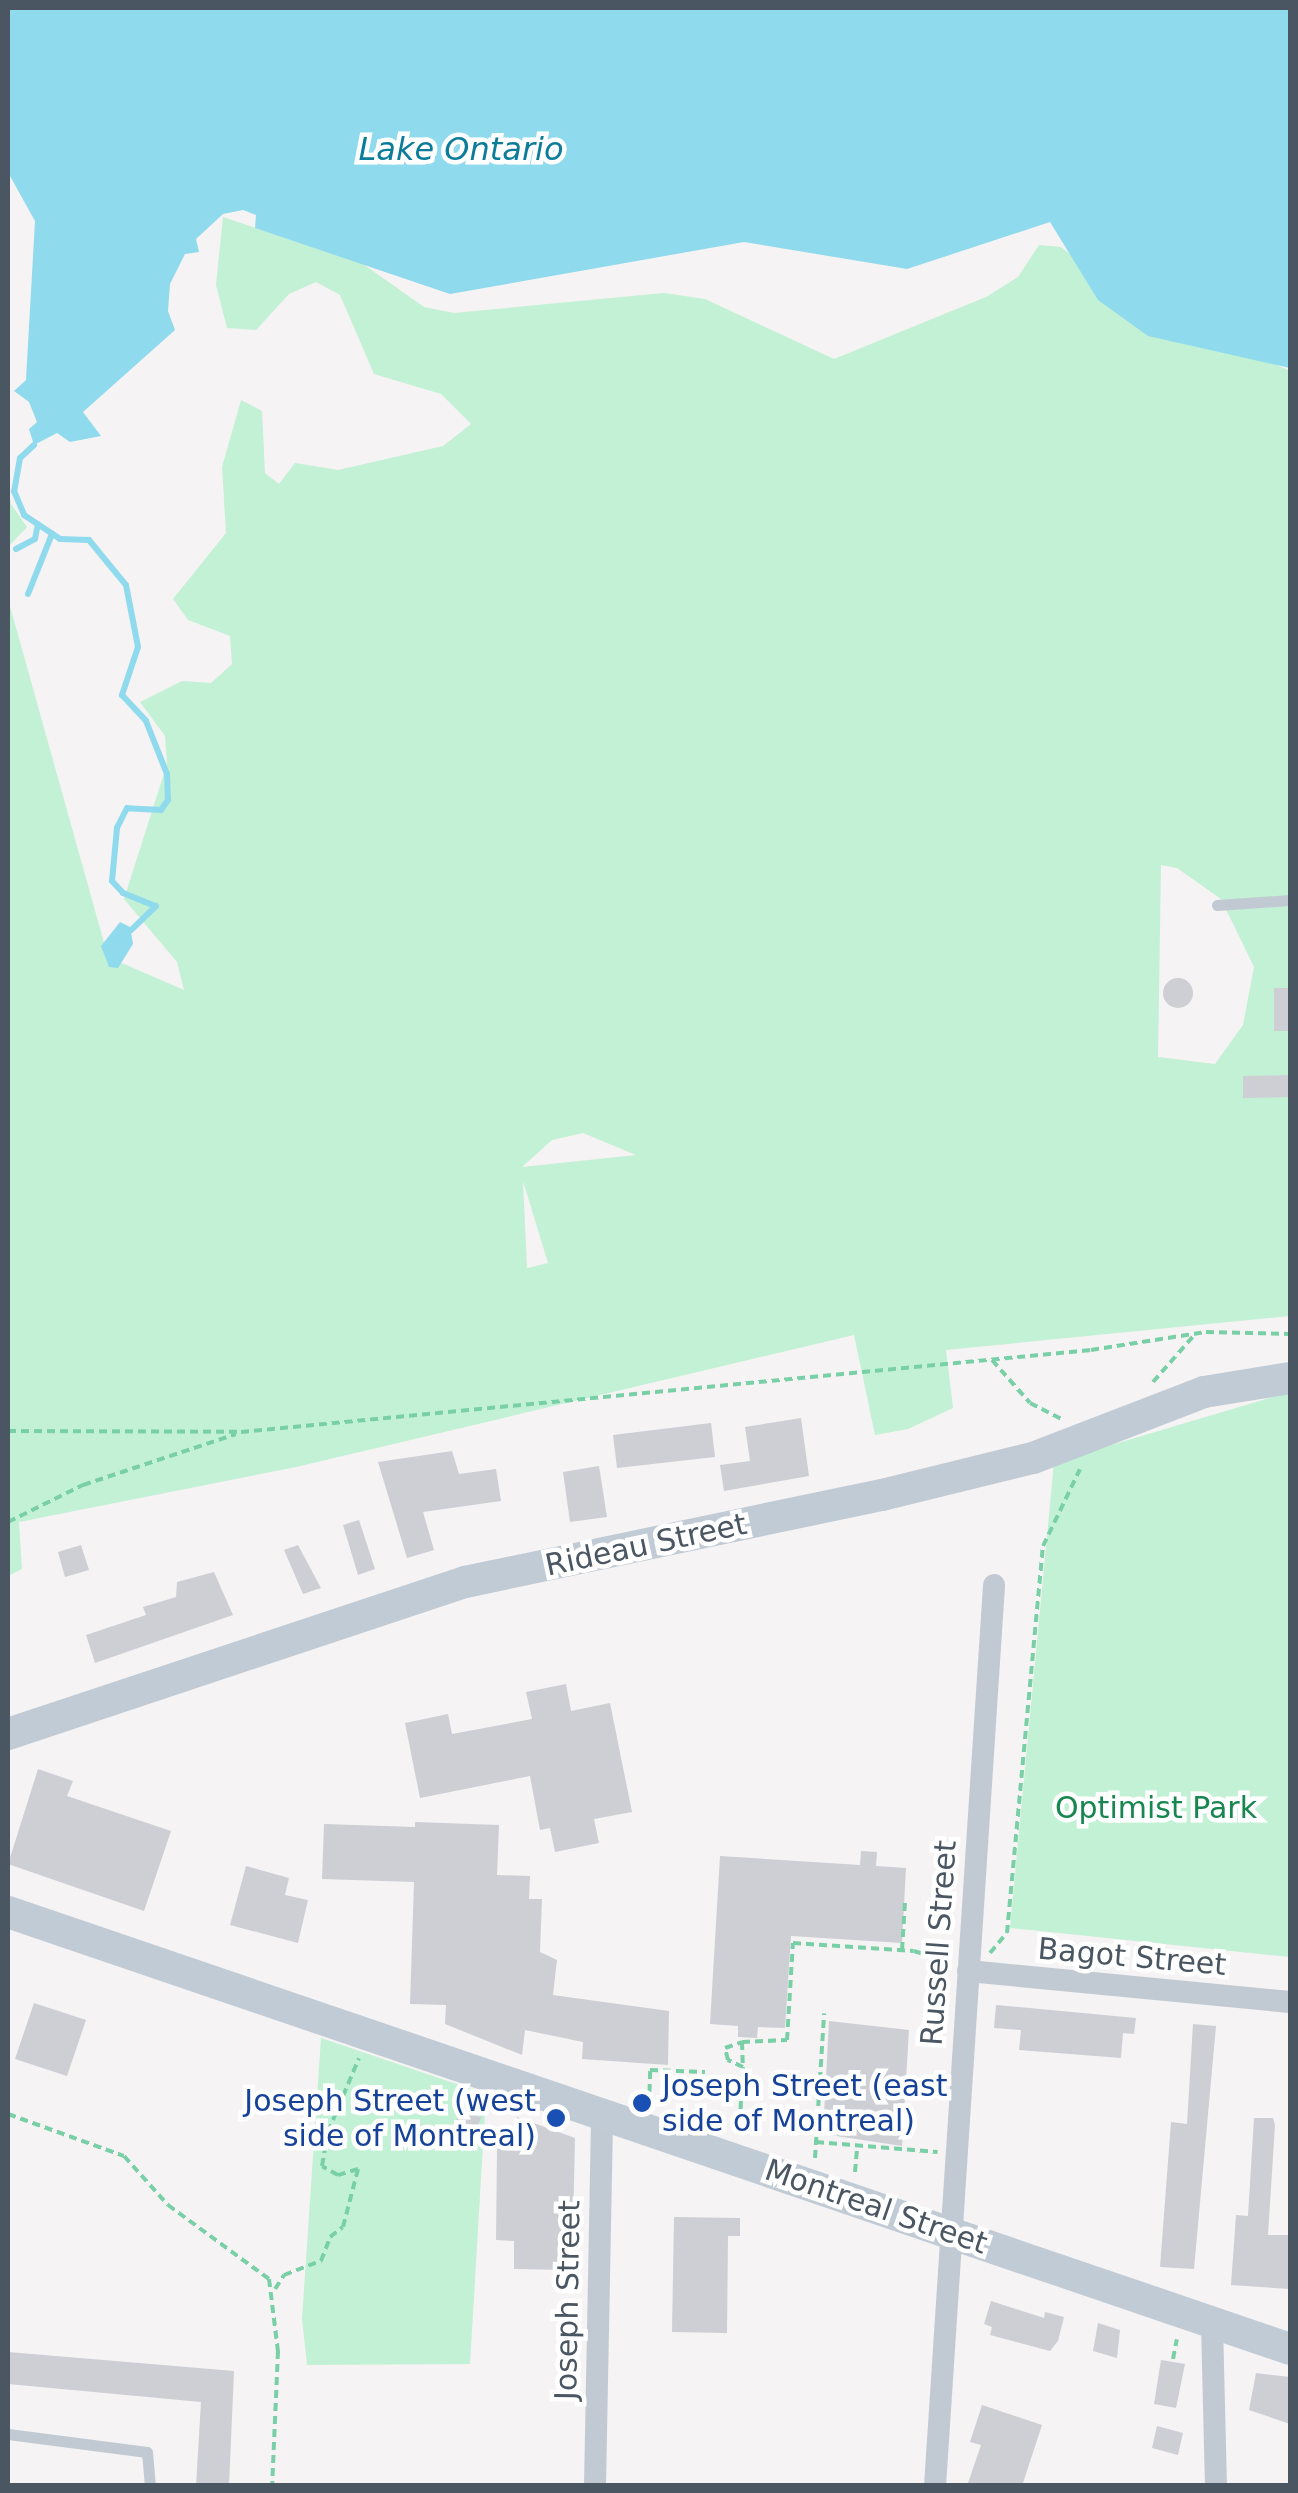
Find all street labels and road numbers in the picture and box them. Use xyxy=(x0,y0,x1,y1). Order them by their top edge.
street label: Rideau Street xyxy=(542,1506,750,1584)
street label: Russell Street xyxy=(914,1839,964,2047)
street label: Bagot Street xyxy=(1036,1931,1228,1983)
street label: Montreal Street xyxy=(760,2152,992,2262)
street label: Joseph Street xyxy=(548,2200,588,2400)

